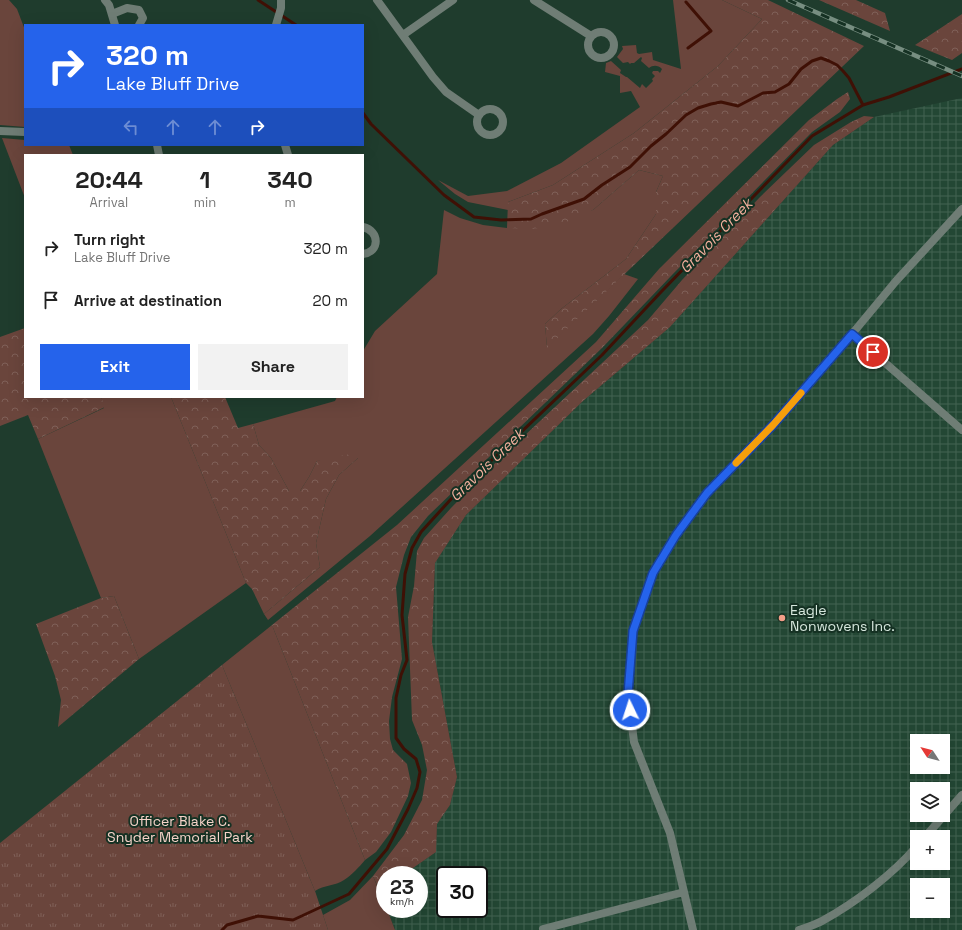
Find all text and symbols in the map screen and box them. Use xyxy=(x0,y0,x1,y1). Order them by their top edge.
text: 320 m xyxy=(106,37,189,73)
icon: right xyxy=(40,40,92,92)
text: Lake Bluff Drive xyxy=(106,72,239,95)
icon: left xyxy=(120,116,142,138)
icon: ahead xyxy=(162,116,184,138)
icon: ahead xyxy=(204,116,226,138)
icon: right xyxy=(246,116,268,138)
text: 20:44 xyxy=(75,164,143,195)
text: 1 xyxy=(200,164,210,195)
text: 340 xyxy=(267,164,313,195)
water label: Gravois Creek xyxy=(675,193,757,277)
text: Arrival xyxy=(90,194,128,211)
text: min xyxy=(194,194,216,211)
text: m xyxy=(284,194,296,211)
text: Turn right xyxy=(74,230,145,249)
icon: right xyxy=(40,237,62,259)
text: 320 m xyxy=(304,239,348,258)
text: Lake Bluff Drive xyxy=(74,249,170,266)
icon: arrive xyxy=(40,289,62,311)
text: Arrive at destination xyxy=(74,291,222,310)
text: 20 m xyxy=(313,291,348,310)
pin xyxy=(856,335,890,369)
icon: arrive xyxy=(862,341,884,363)
button: Exit xyxy=(40,344,190,390)
button: Share xyxy=(198,344,348,390)
water label: Gravois Creek xyxy=(445,423,529,505)
place label: Eagle Nonwovens Inc. xyxy=(790,601,895,635)
marker: Eagle Nonwovens Inc. xyxy=(777,613,787,623)
position arrow xyxy=(609,689,651,731)
north arrow xyxy=(910,734,950,774)
map controls xyxy=(910,734,950,918)
button: layers xyxy=(910,782,950,822)
park label: Officer Blake C. Snyder Memorial Park xyxy=(107,812,253,846)
button: + xyxy=(910,830,950,870)
speed limit sign: 30 xyxy=(436,866,488,918)
text: 23 xyxy=(390,874,414,900)
button: − xyxy=(910,878,950,918)
text: km/h xyxy=(390,895,414,908)

